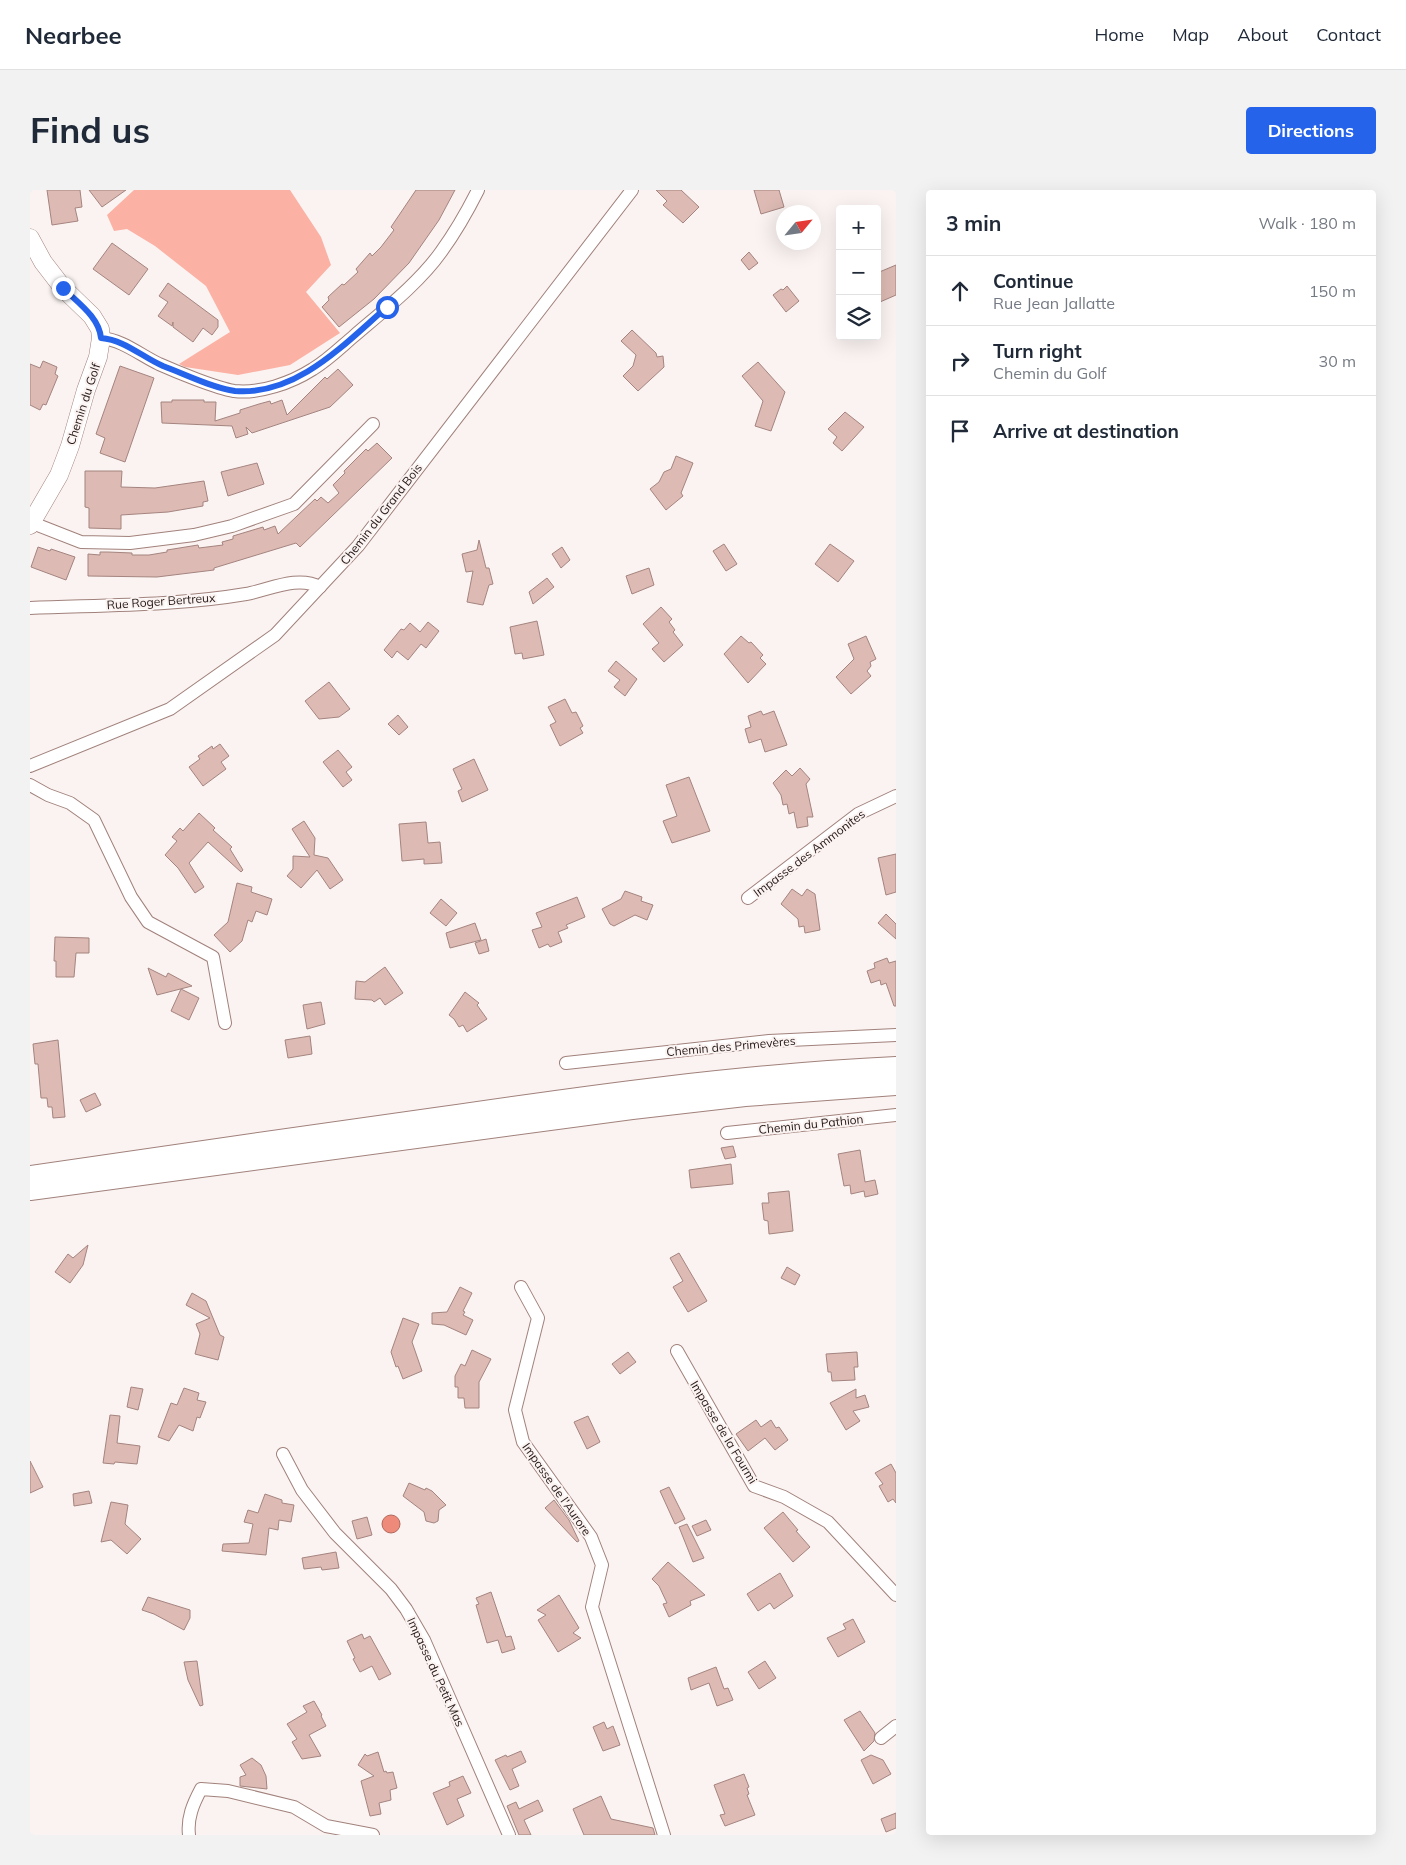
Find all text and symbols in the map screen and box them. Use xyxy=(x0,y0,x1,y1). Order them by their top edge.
text: Nearbee xyxy=(25,20,122,50)
text: Home xyxy=(1094,23,1144,46)
text: Map xyxy=(1172,23,1209,46)
text: About xyxy=(1237,23,1288,46)
text: Contact xyxy=(1316,23,1381,46)
button: Directions xyxy=(1246,107,1376,154)
text: Find us xyxy=(30,108,150,152)
north arrow xyxy=(776,205,821,250)
map controls xyxy=(836,205,881,340)
button: + xyxy=(836,205,881,250)
text: 3 min xyxy=(946,210,1001,236)
text: Walk · 180 m xyxy=(1258,213,1356,233)
button: − xyxy=(836,250,881,295)
text: Continue xyxy=(993,269,1073,293)
route end xyxy=(52,277,75,300)
icon: ahead xyxy=(946,277,974,305)
text: 150 m xyxy=(1309,281,1356,301)
text: Rue Jean Jallatte xyxy=(993,293,1115,313)
button: layers xyxy=(836,295,881,340)
route start xyxy=(376,296,399,319)
text: Turn right xyxy=(993,339,1082,363)
icon: right xyxy=(946,347,974,375)
text: 30 m xyxy=(1319,351,1356,371)
street label: Chemin du Golf xyxy=(63,360,104,447)
text: Chemin du Golf xyxy=(993,363,1107,383)
icon: arrive xyxy=(946,417,974,445)
text: Arrive at destination xyxy=(993,419,1179,443)
street label: Chemin du Grand Bois xyxy=(337,460,425,567)
street label: Rue Roger Bertreux xyxy=(106,590,216,612)
street label: Impasse des Ammonites xyxy=(750,806,868,900)
street label: Chemin des Primevères xyxy=(666,1033,796,1059)
street label: Chemin du Pathion xyxy=(758,1111,864,1137)
street label: Impasse de la Fourmi xyxy=(687,1378,761,1486)
street label: Impasse de l'Aurore xyxy=(519,1440,595,1538)
street label: Impasse du Petit Mas xyxy=(404,1615,468,1729)

